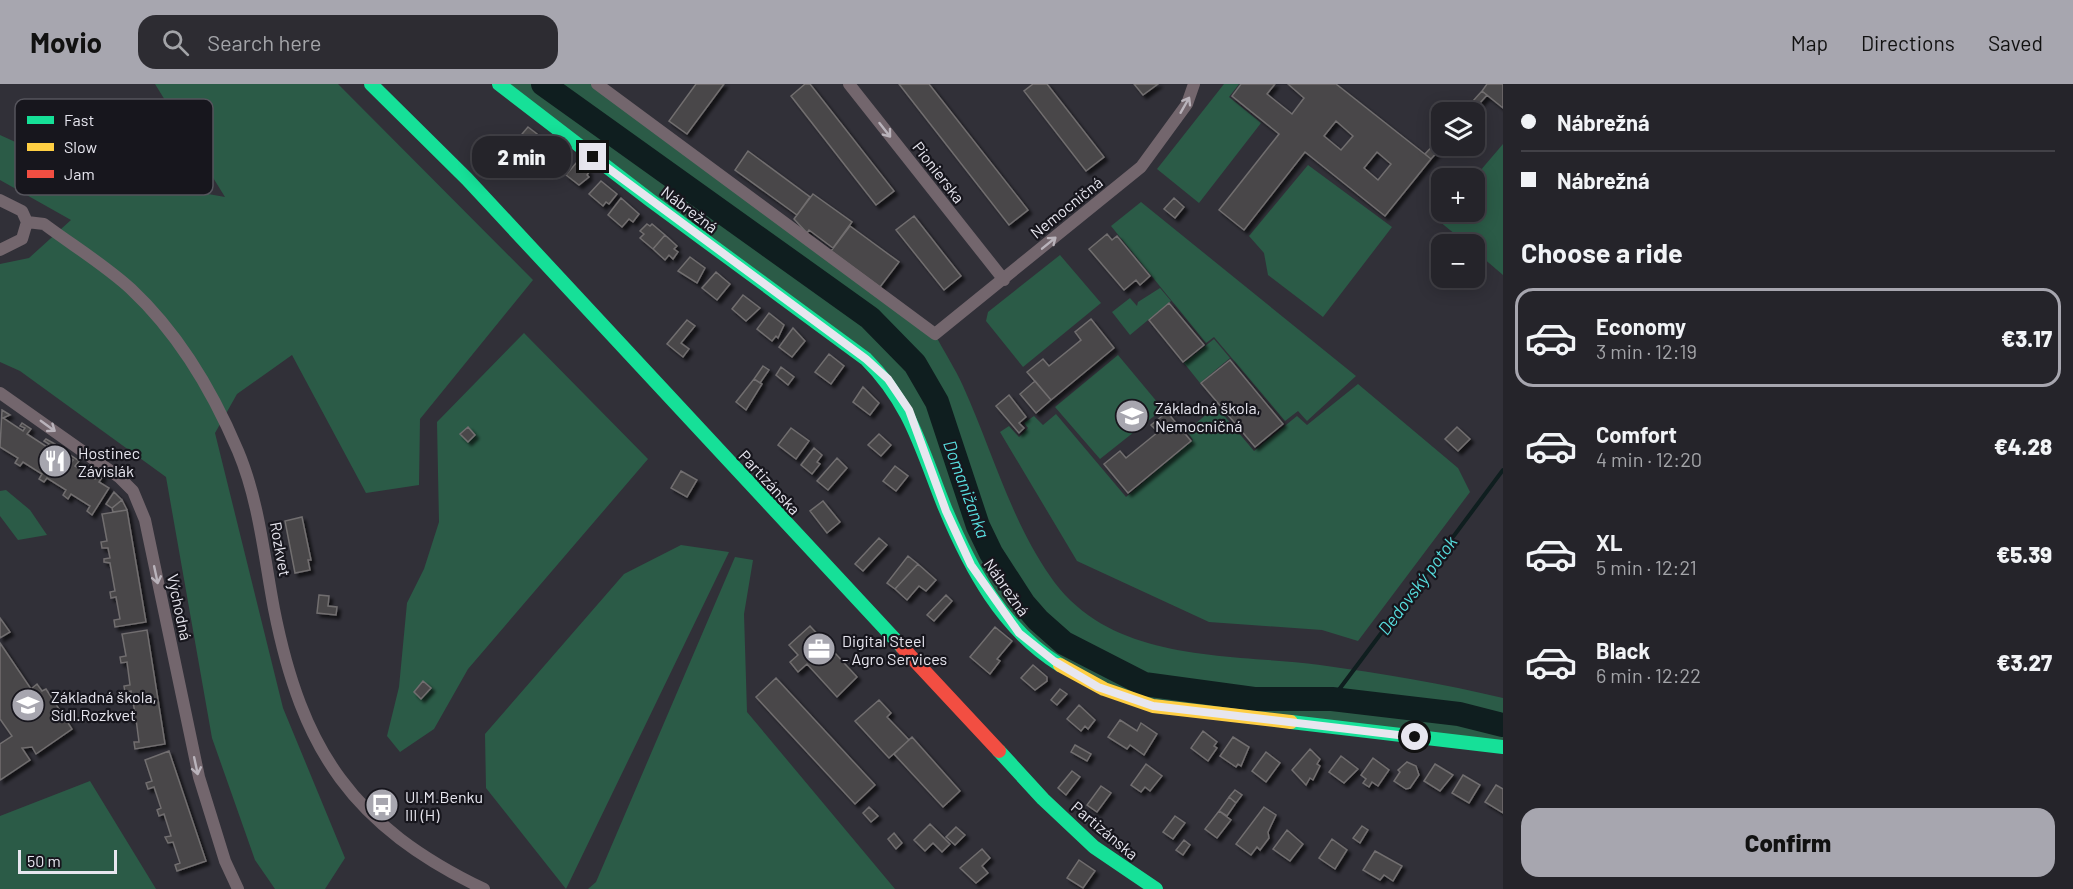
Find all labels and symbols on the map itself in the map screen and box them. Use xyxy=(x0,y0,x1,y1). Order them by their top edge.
one-way arrow xyxy=(1179,97,1191,114)
legend xyxy=(15,99,213,195)
text: Fast xyxy=(64,110,94,129)
one-way arrow xyxy=(879,122,892,138)
callout: 2 min xyxy=(473,136,572,178)
text: Slow xyxy=(64,137,97,156)
street label: Pionierska xyxy=(909,137,969,207)
route end xyxy=(579,143,606,170)
text: Jam xyxy=(64,164,95,183)
street label: Nemocničná xyxy=(1026,172,1106,242)
street label: Nábrežná xyxy=(658,182,722,236)
one-way arrow xyxy=(1041,236,1057,249)
school or university icon: Základná škola, Nemocničná xyxy=(1114,398,1150,434)
place label: Základná škola, Nemocničná xyxy=(1155,398,1261,435)
one-way arrow xyxy=(40,419,56,432)
water label: Domanižanka xyxy=(939,437,995,541)
restaurant icon: Hostinec Závislák xyxy=(37,443,73,479)
place label: Hostinec Závislák xyxy=(78,443,140,480)
street label: Partizánska xyxy=(735,446,805,518)
street label: Rozkvet xyxy=(267,520,295,578)
water label: Dedovský potok xyxy=(1373,531,1462,639)
street label: Nábrežná xyxy=(980,555,1034,619)
one-way arrow xyxy=(151,565,163,584)
street label: Východná xyxy=(164,572,196,642)
office icon: Digital Steel - Agro Services xyxy=(801,631,837,667)
place label: Digital Steel - Agro Services xyxy=(842,631,947,668)
school or university icon: Základná škola, Sídl.Rozkvet xyxy=(10,687,46,723)
place label: Základná škola, Sídl.Rozkvet xyxy=(51,687,157,724)
route start xyxy=(1401,723,1428,750)
one-way arrow xyxy=(191,756,203,775)
bus stop icon: Ul.M.Benku III (H) xyxy=(364,787,400,823)
place label: Ul.M.Benku III (H) xyxy=(405,787,483,824)
street label: Partizánska xyxy=(1068,797,1142,863)
scale bar xyxy=(18,847,117,874)

